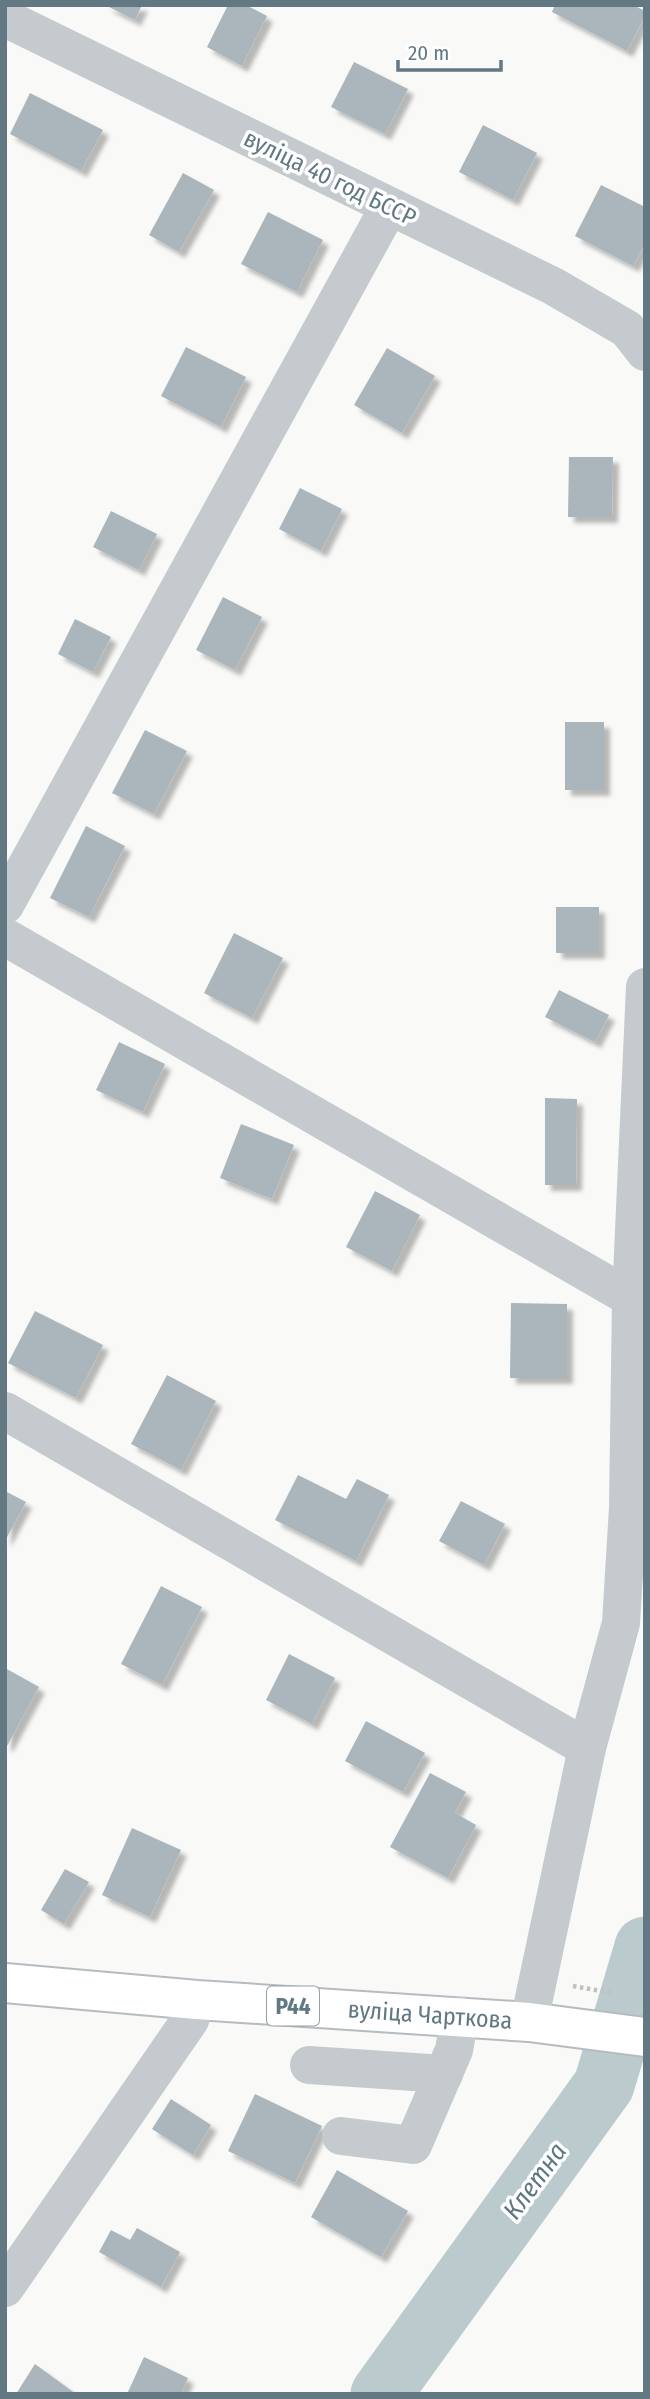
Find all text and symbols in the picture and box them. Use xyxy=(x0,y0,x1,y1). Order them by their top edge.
scale bar xyxy=(398,28,501,72)
text: 20 m xyxy=(408,40,449,66)
street label: вуліца 40 год БССР xyxy=(239,124,421,232)
road number: Р44 xyxy=(267,1986,319,2025)
street label: вуліца Чарткова xyxy=(347,1995,513,2035)
water label: Клетна xyxy=(497,2137,573,2225)

